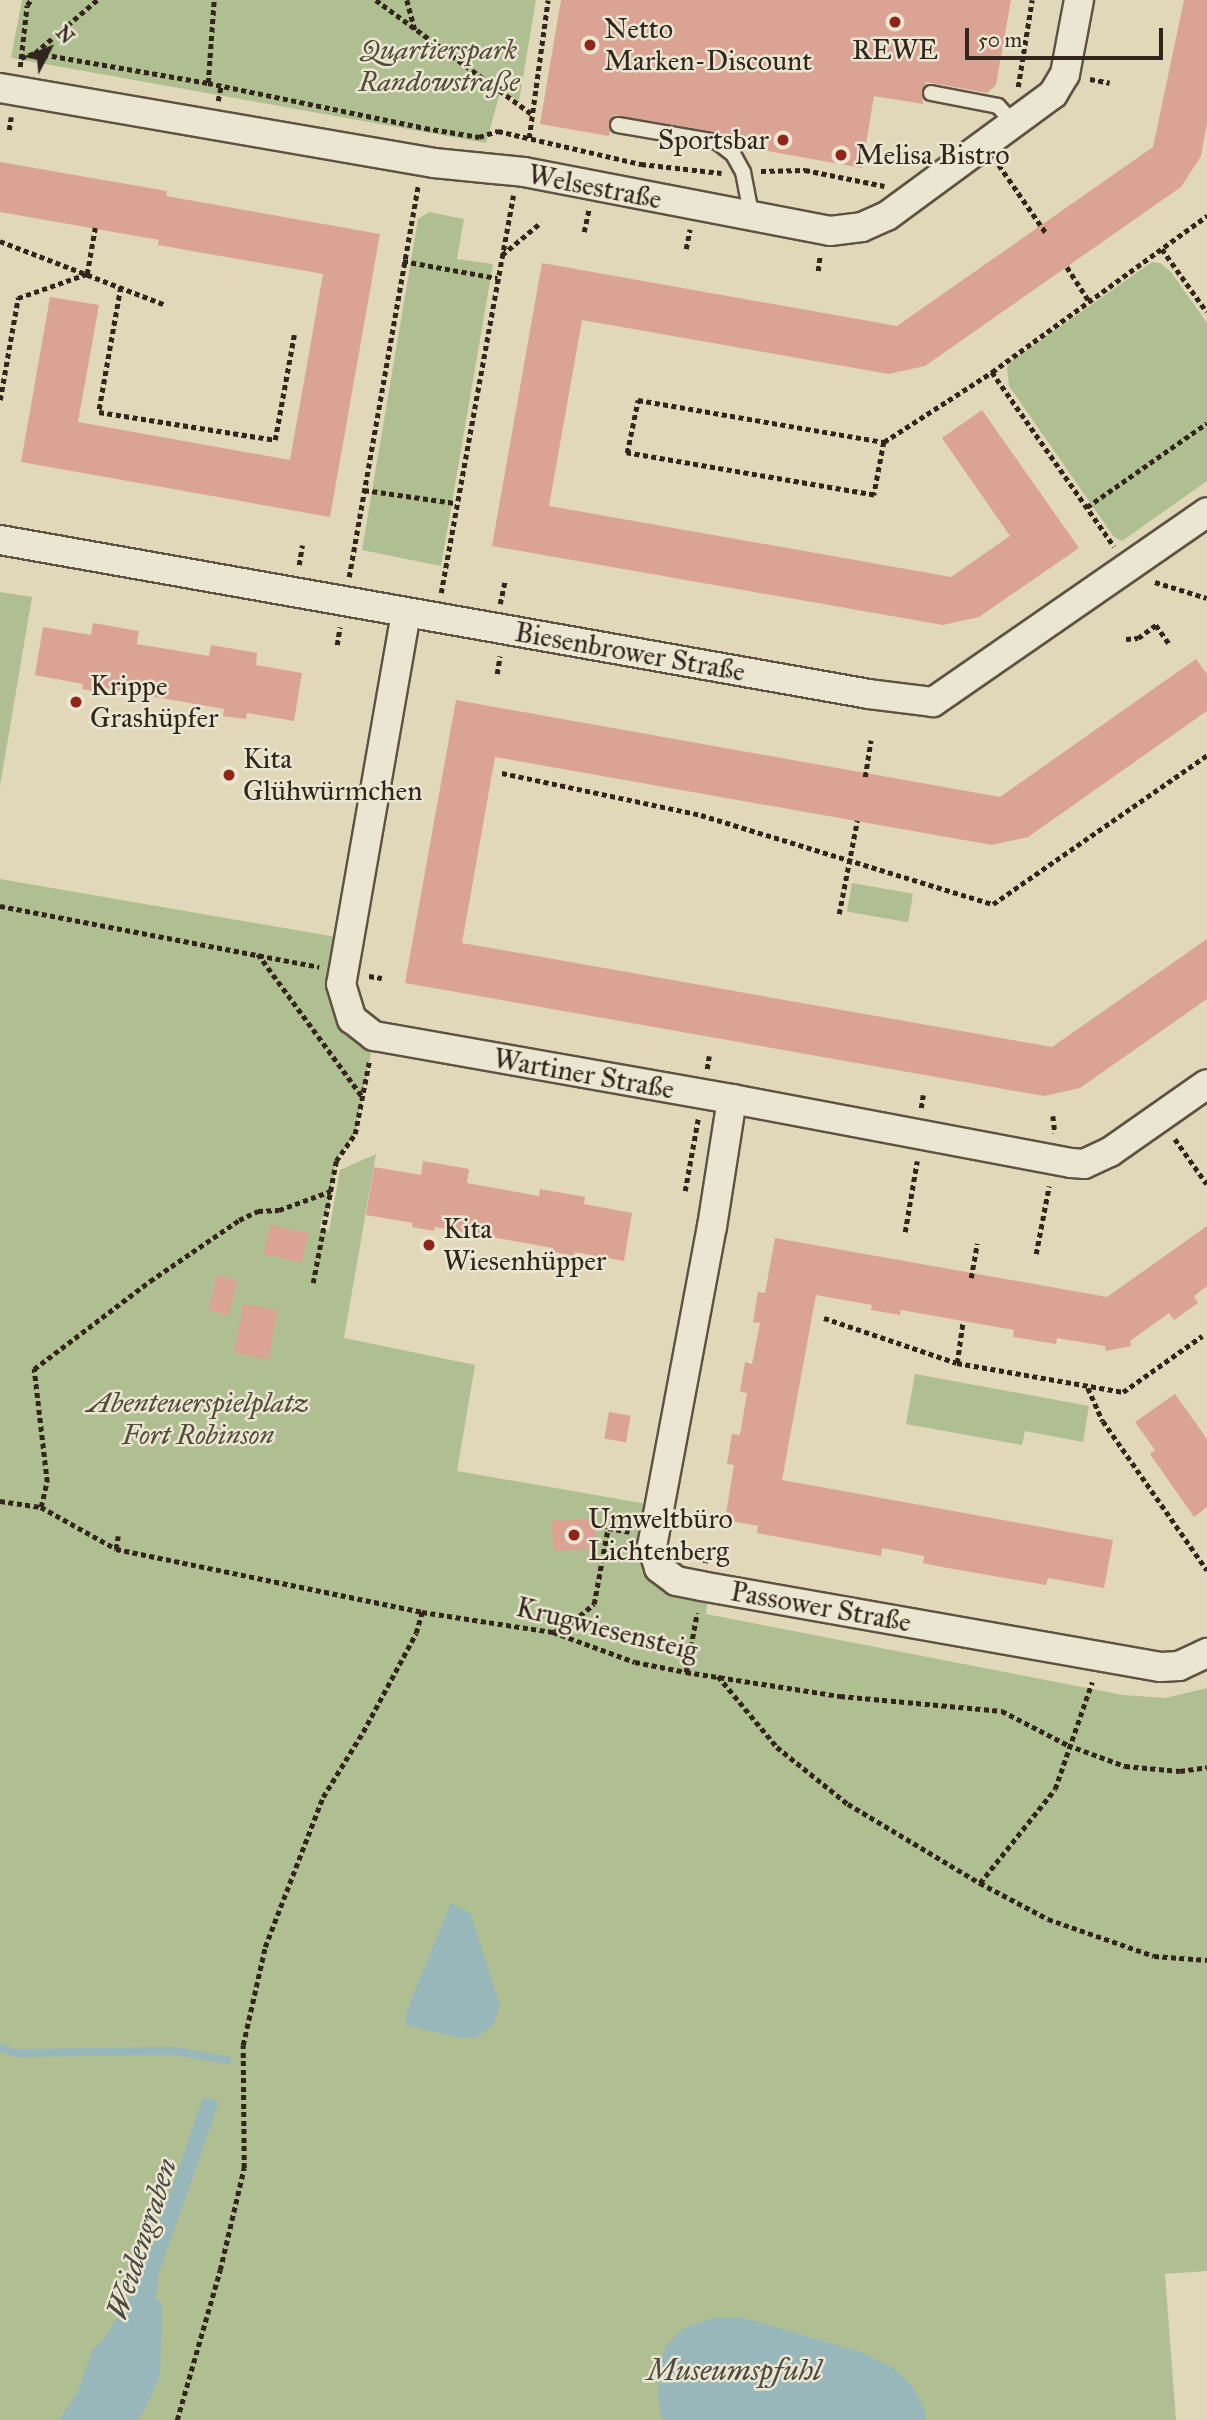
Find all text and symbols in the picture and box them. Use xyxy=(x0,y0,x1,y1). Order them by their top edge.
place label: Netto Marken-Discount xyxy=(604,12,812,78)
north arrow xyxy=(14,14,84,84)
marker: REWE xyxy=(887,14,903,30)
scale bar xyxy=(969,14,1167,58)
text: N xyxy=(51,21,79,48)
text: 50 m xyxy=(978,27,1022,53)
park label: Quartierspark Randowstraße xyxy=(358,33,520,99)
place label: REWE xyxy=(852,33,938,67)
marker: Netto Marken-Discount xyxy=(582,37,598,53)
place label: Sportsbar xyxy=(658,123,769,157)
marker: Sportsbar xyxy=(775,132,791,148)
place label: Melisa Bistro xyxy=(855,138,1009,172)
marker: Melisa Bistro xyxy=(833,147,849,163)
street label: Welsestraße xyxy=(525,158,665,216)
street label: Biesenbrower Straße xyxy=(512,615,748,689)
place label: Krippe Grashüpfer xyxy=(90,669,219,735)
marker: Krippe Grashüpfer xyxy=(68,694,84,710)
place label: Kita Glühwürmchen xyxy=(243,742,422,808)
marker: Kita Glühwürmchen xyxy=(221,767,237,783)
street label: Wartiner Straße xyxy=(491,1042,677,1106)
place label: Kita Wiesenhüpper xyxy=(443,1212,606,1278)
marker: Kita Wiesenhüpper xyxy=(421,1237,437,1253)
park label: Abenteuerspielplatz Fort Robinson xyxy=(87,1386,309,1452)
place label: Umweltbüro Lichtenberg xyxy=(588,1502,733,1568)
marker: Umweltbüro Lichtenberg xyxy=(566,1527,582,1543)
street label: Passower Straße xyxy=(728,1575,914,1639)
street label: Krugwiesensteig xyxy=(513,1590,701,1668)
water label: Weidengraben xyxy=(99,2154,185,2324)
water label: Museumspfuhl xyxy=(647,2352,821,2388)

